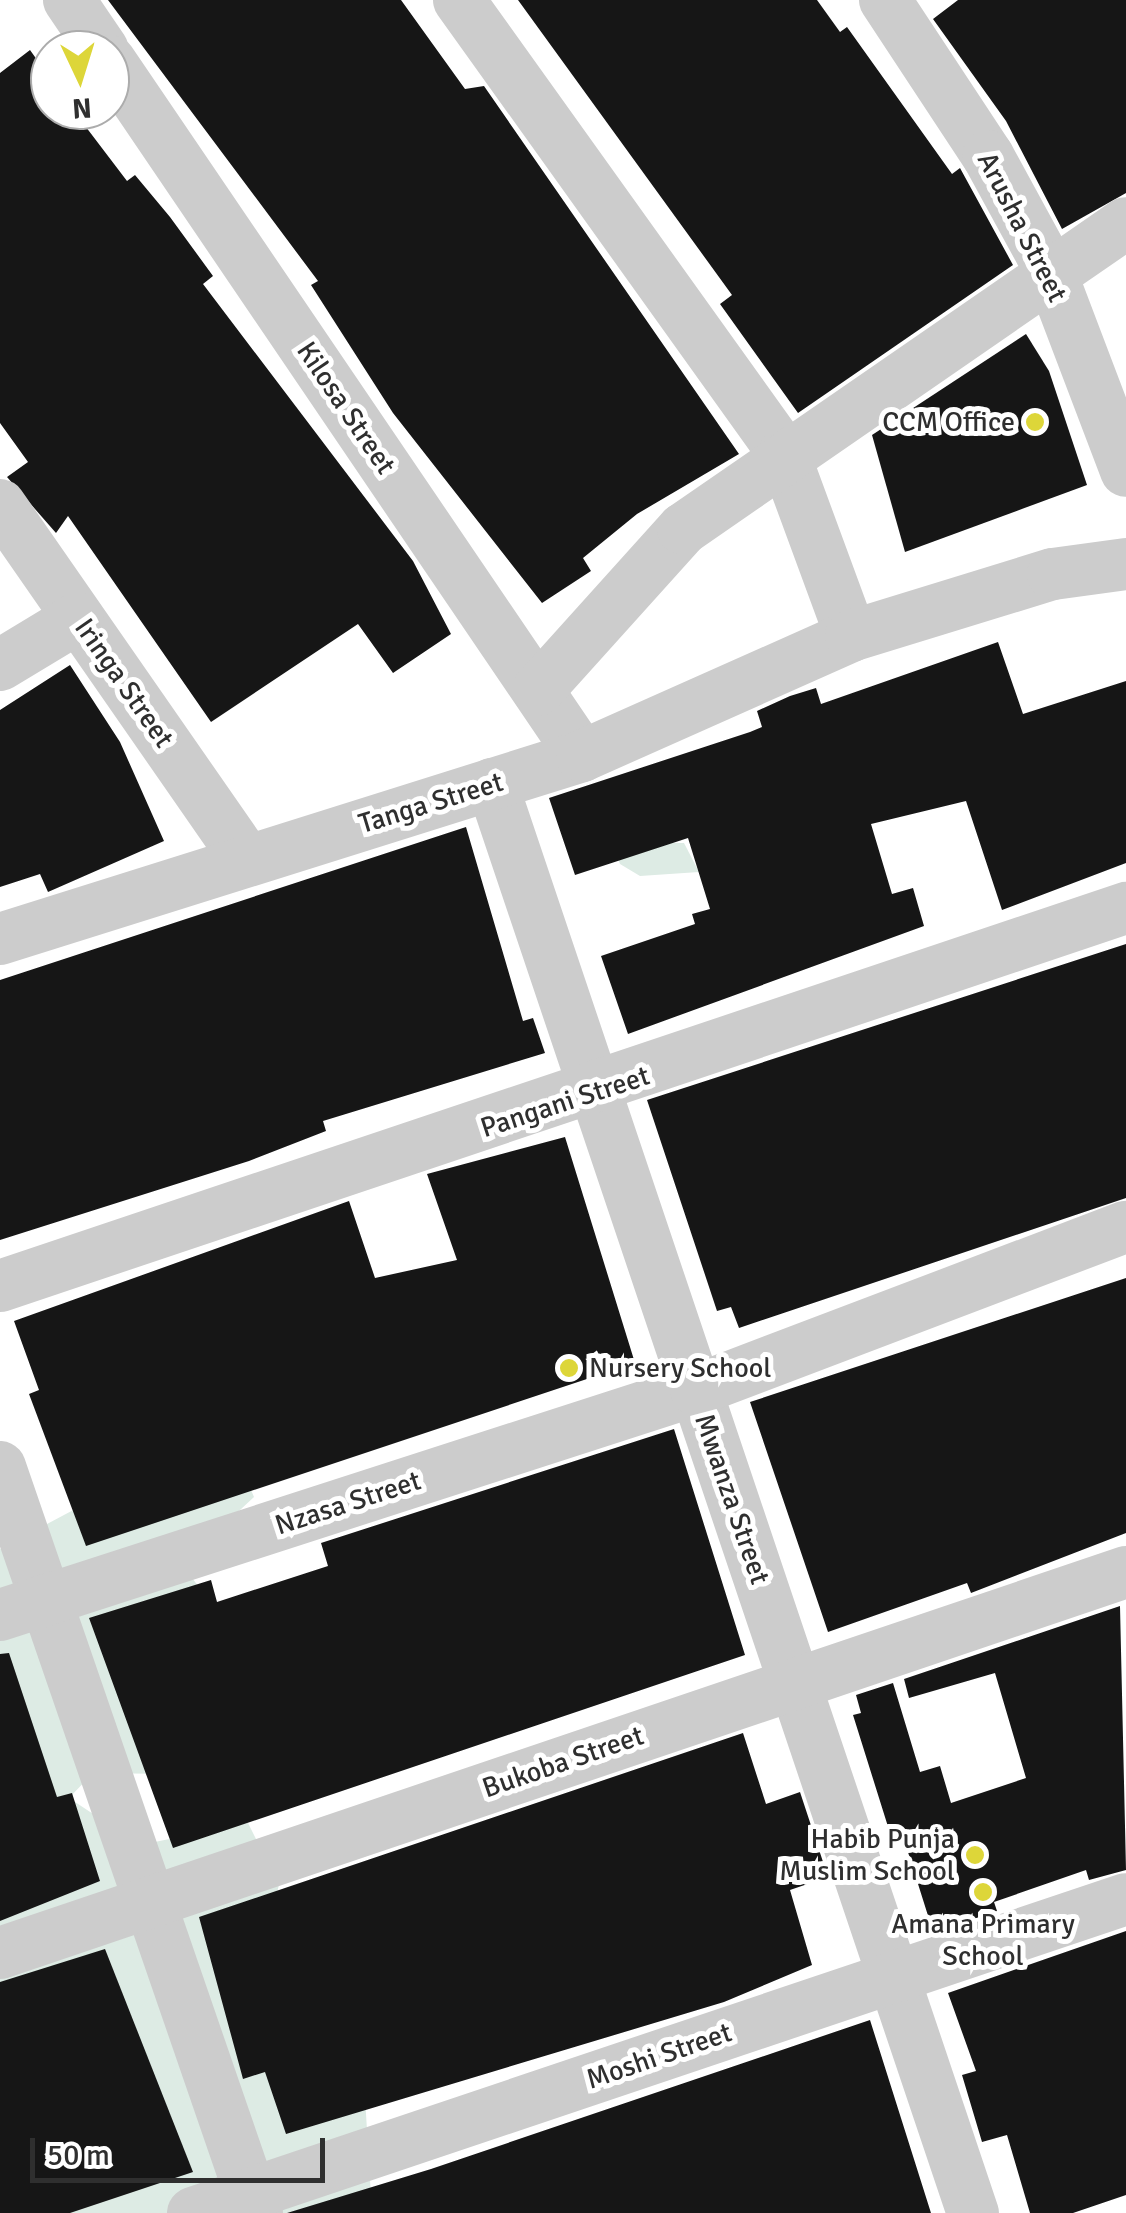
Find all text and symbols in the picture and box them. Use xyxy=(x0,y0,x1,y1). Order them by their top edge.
north arrow xyxy=(30,30,130,130)
text: N xyxy=(71,90,93,126)
street label: Arusha Street xyxy=(970,147,1074,307)
street label: Kilosa Street xyxy=(289,335,403,481)
place label: CCM Office xyxy=(882,405,1015,439)
marker: CCM Office xyxy=(1024,411,1046,433)
street label: Iringa Street xyxy=(67,612,181,754)
street label: Tanga Street xyxy=(355,765,507,841)
street label: Pangani Street xyxy=(476,1059,654,1145)
place label: Nursery School xyxy=(589,1351,772,1385)
marker: Nursery School xyxy=(558,1357,580,1379)
street label: Mwanza Street xyxy=(687,1409,777,1589)
street label: Nzasa Street xyxy=(271,1464,425,1542)
street label: Bukoba Street xyxy=(478,1719,648,1805)
place label: Habib Punja Muslim School xyxy=(779,1822,955,1888)
marker: Habib Punja Muslim School xyxy=(964,1844,986,1866)
marker: Amana Primary School xyxy=(972,1881,994,1903)
place label: Amana Primary School xyxy=(891,1907,1075,1973)
street label: Moshi Street xyxy=(582,2015,736,2097)
scale bar xyxy=(35,2118,330,2180)
text: 50 m xyxy=(47,2137,110,2174)

